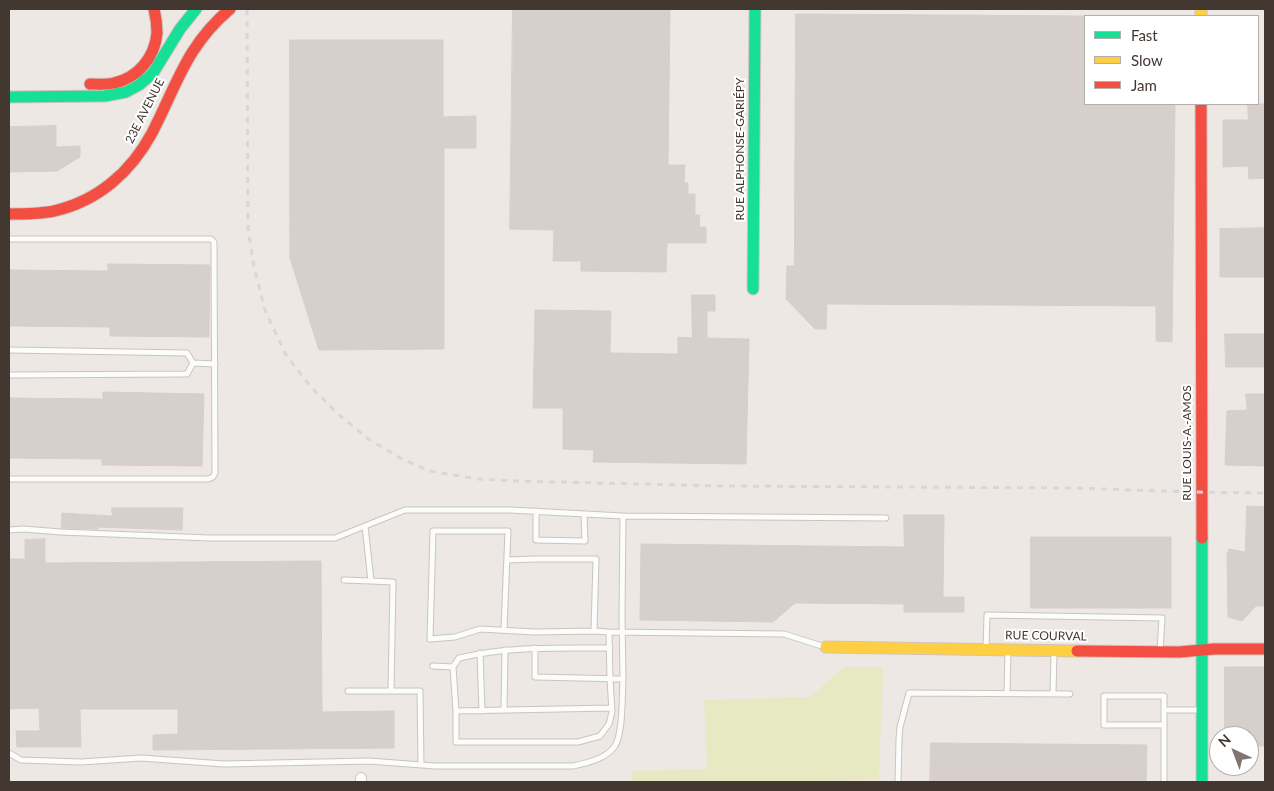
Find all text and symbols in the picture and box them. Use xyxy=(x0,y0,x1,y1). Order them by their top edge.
legend xyxy=(1084,15,1259,105)
text: Fast xyxy=(1131,26,1158,44)
text: Slow xyxy=(1131,51,1163,69)
street label: 23E AVENUE xyxy=(122,76,168,146)
text: Jam xyxy=(1131,76,1157,94)
street label: RUE ALPHONSE-GARIÉPY xyxy=(733,78,747,220)
street label: RUE LOUIS-A.-AMOS xyxy=(1180,385,1194,501)
street label: RUE COURVAL xyxy=(1005,628,1087,644)
north arrow xyxy=(1209,726,1259,776)
text: N xyxy=(1214,731,1234,750)

